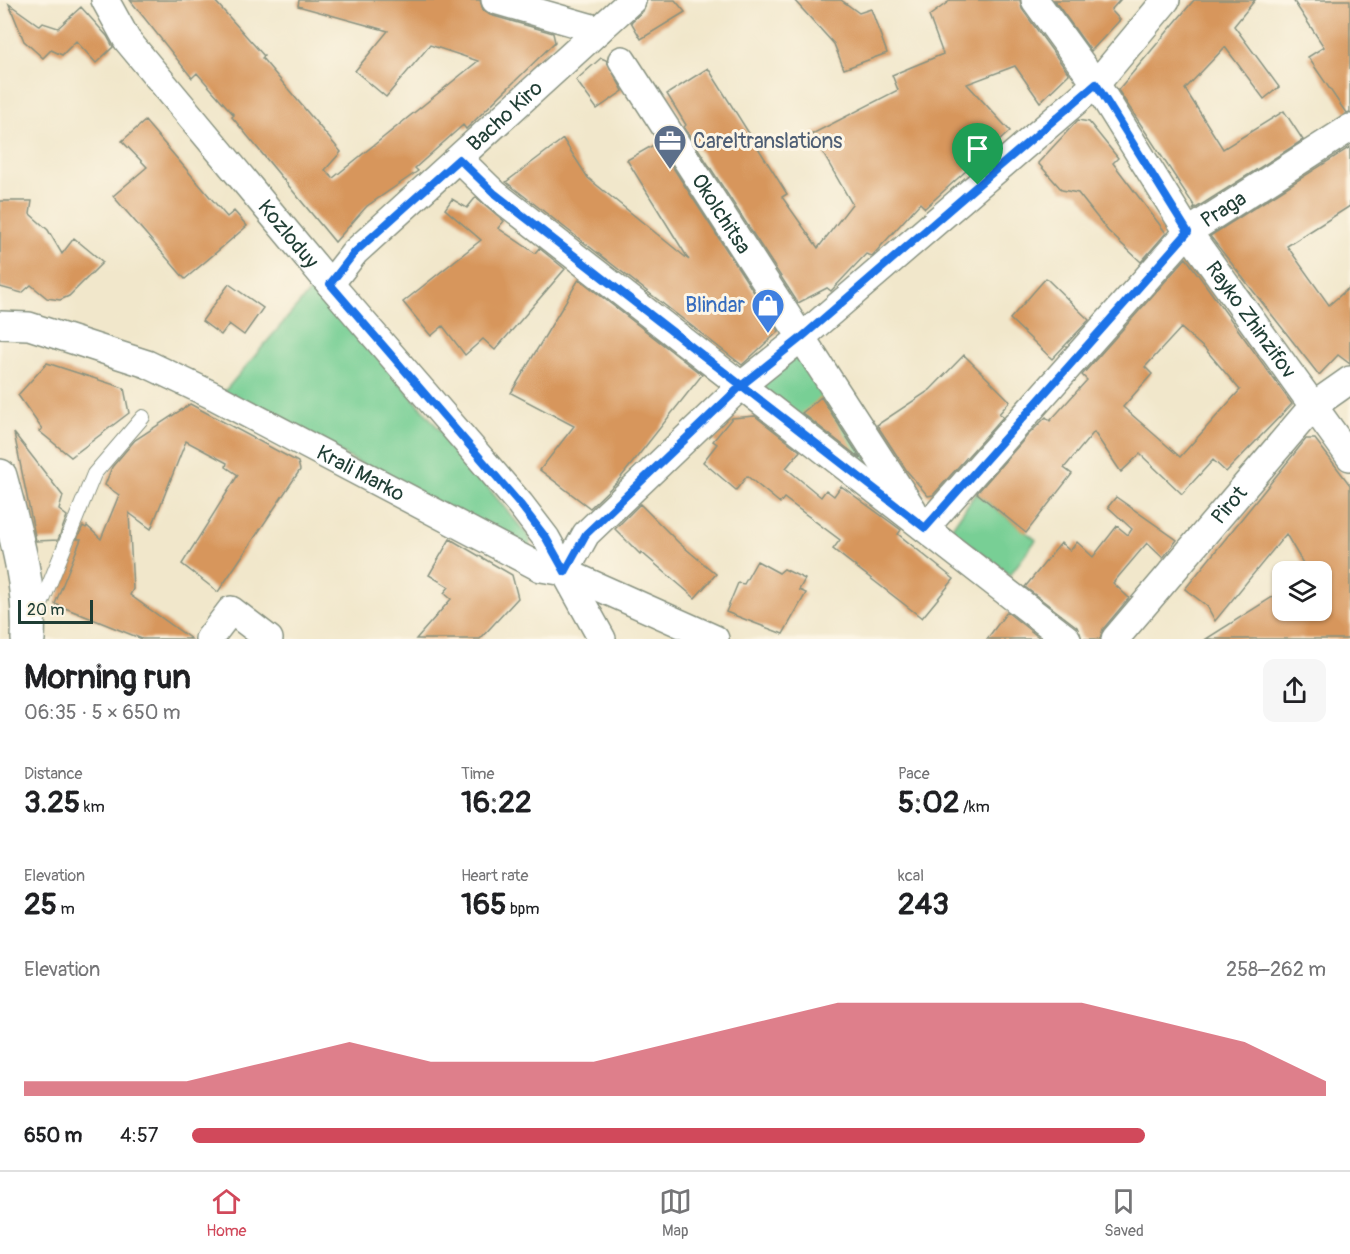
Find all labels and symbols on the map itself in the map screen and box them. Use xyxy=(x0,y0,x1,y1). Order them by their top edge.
street label: Bacho Kiro xyxy=(462,75,548,157)
office icon: Careltranslations xyxy=(652,123,688,170)
pin xyxy=(952,123,1003,185)
place label: Careltranslations xyxy=(693,128,843,155)
street label: Okolchitsa xyxy=(685,169,757,259)
street label: Praga xyxy=(1196,185,1251,234)
street label: Kozloduy xyxy=(252,195,324,274)
street label: Rayko Zhinzifov xyxy=(1199,256,1302,384)
shop icon: Blindar xyxy=(750,287,786,334)
place label: Blindar xyxy=(685,292,745,319)
street label: Krali Marko xyxy=(312,439,409,508)
street label: Pirot xyxy=(1205,480,1254,530)
scale bar xyxy=(18,597,93,624)

